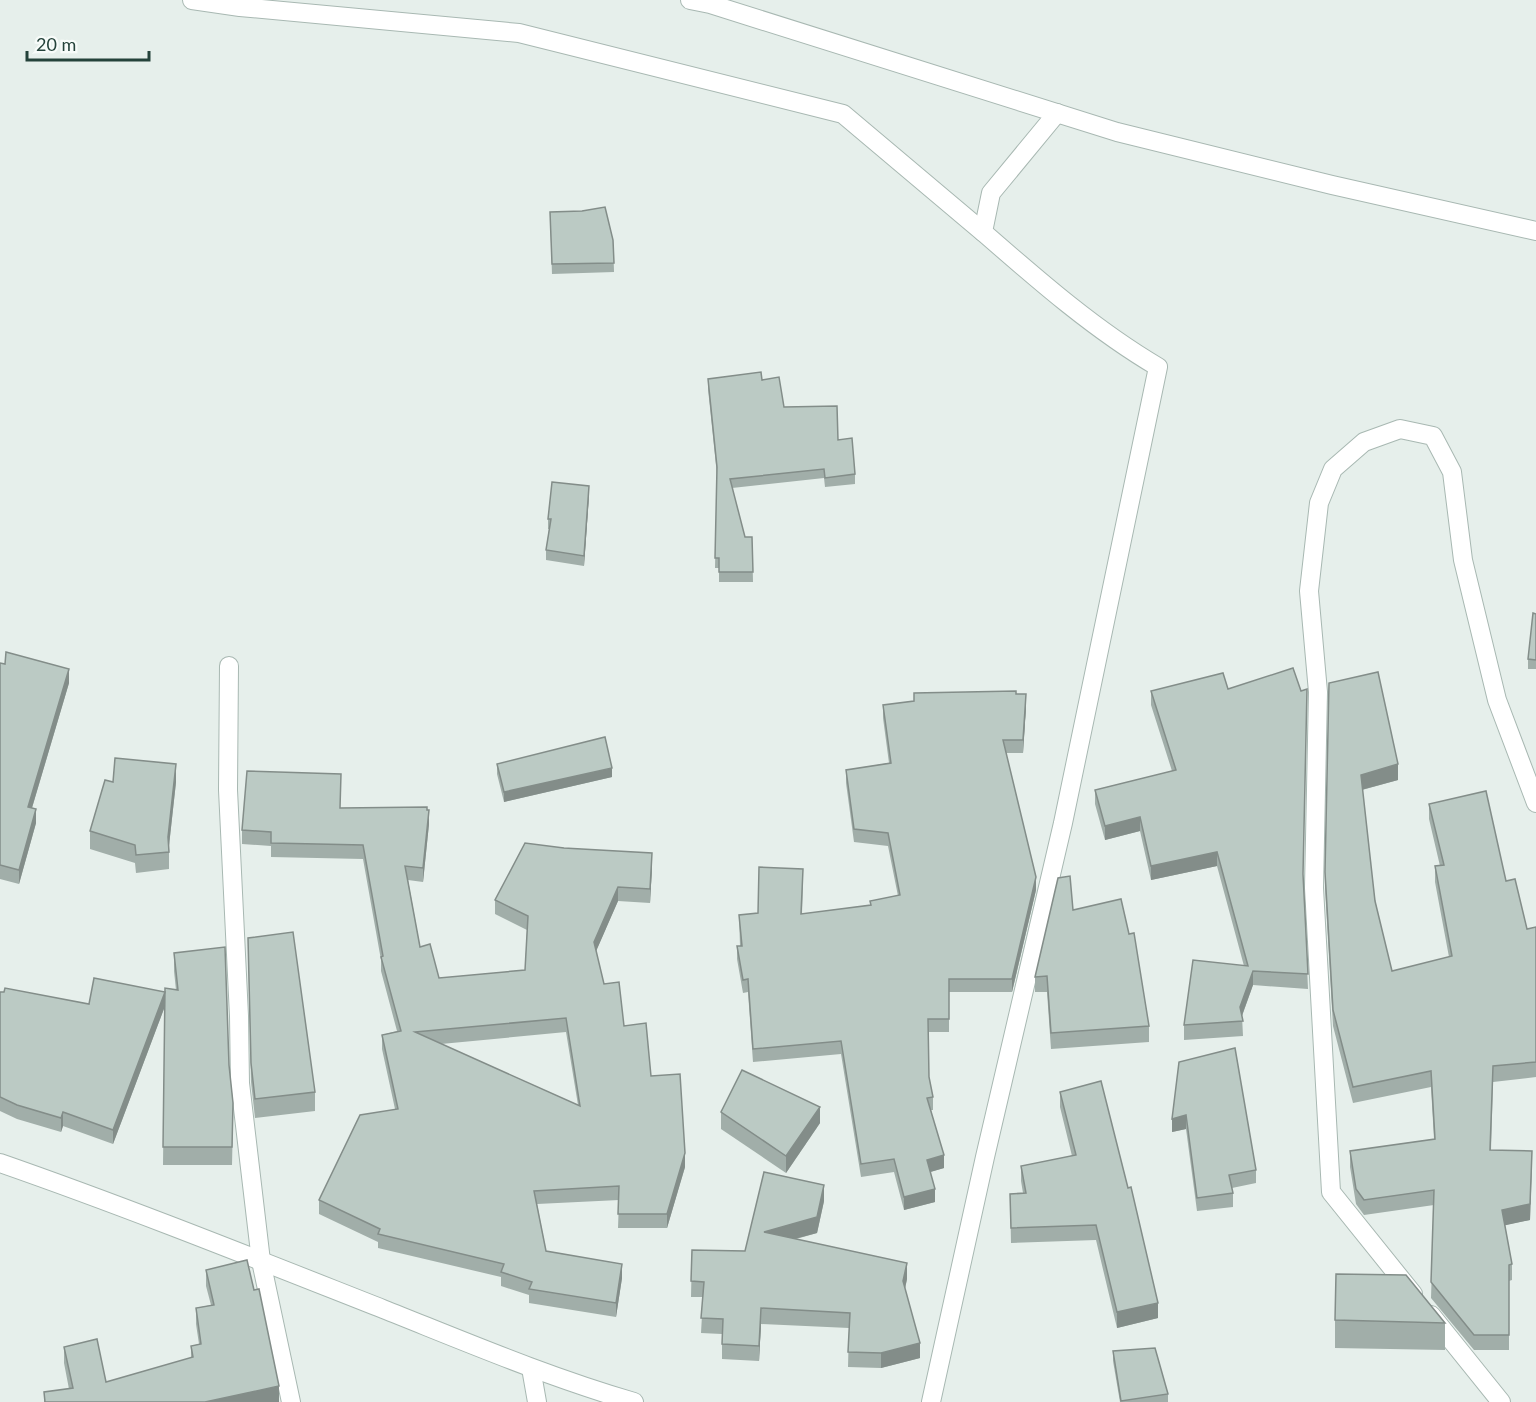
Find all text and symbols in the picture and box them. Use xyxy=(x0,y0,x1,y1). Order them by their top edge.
scale bar xyxy=(27,24,148,62)
text: 20 m xyxy=(36,33,76,55)

